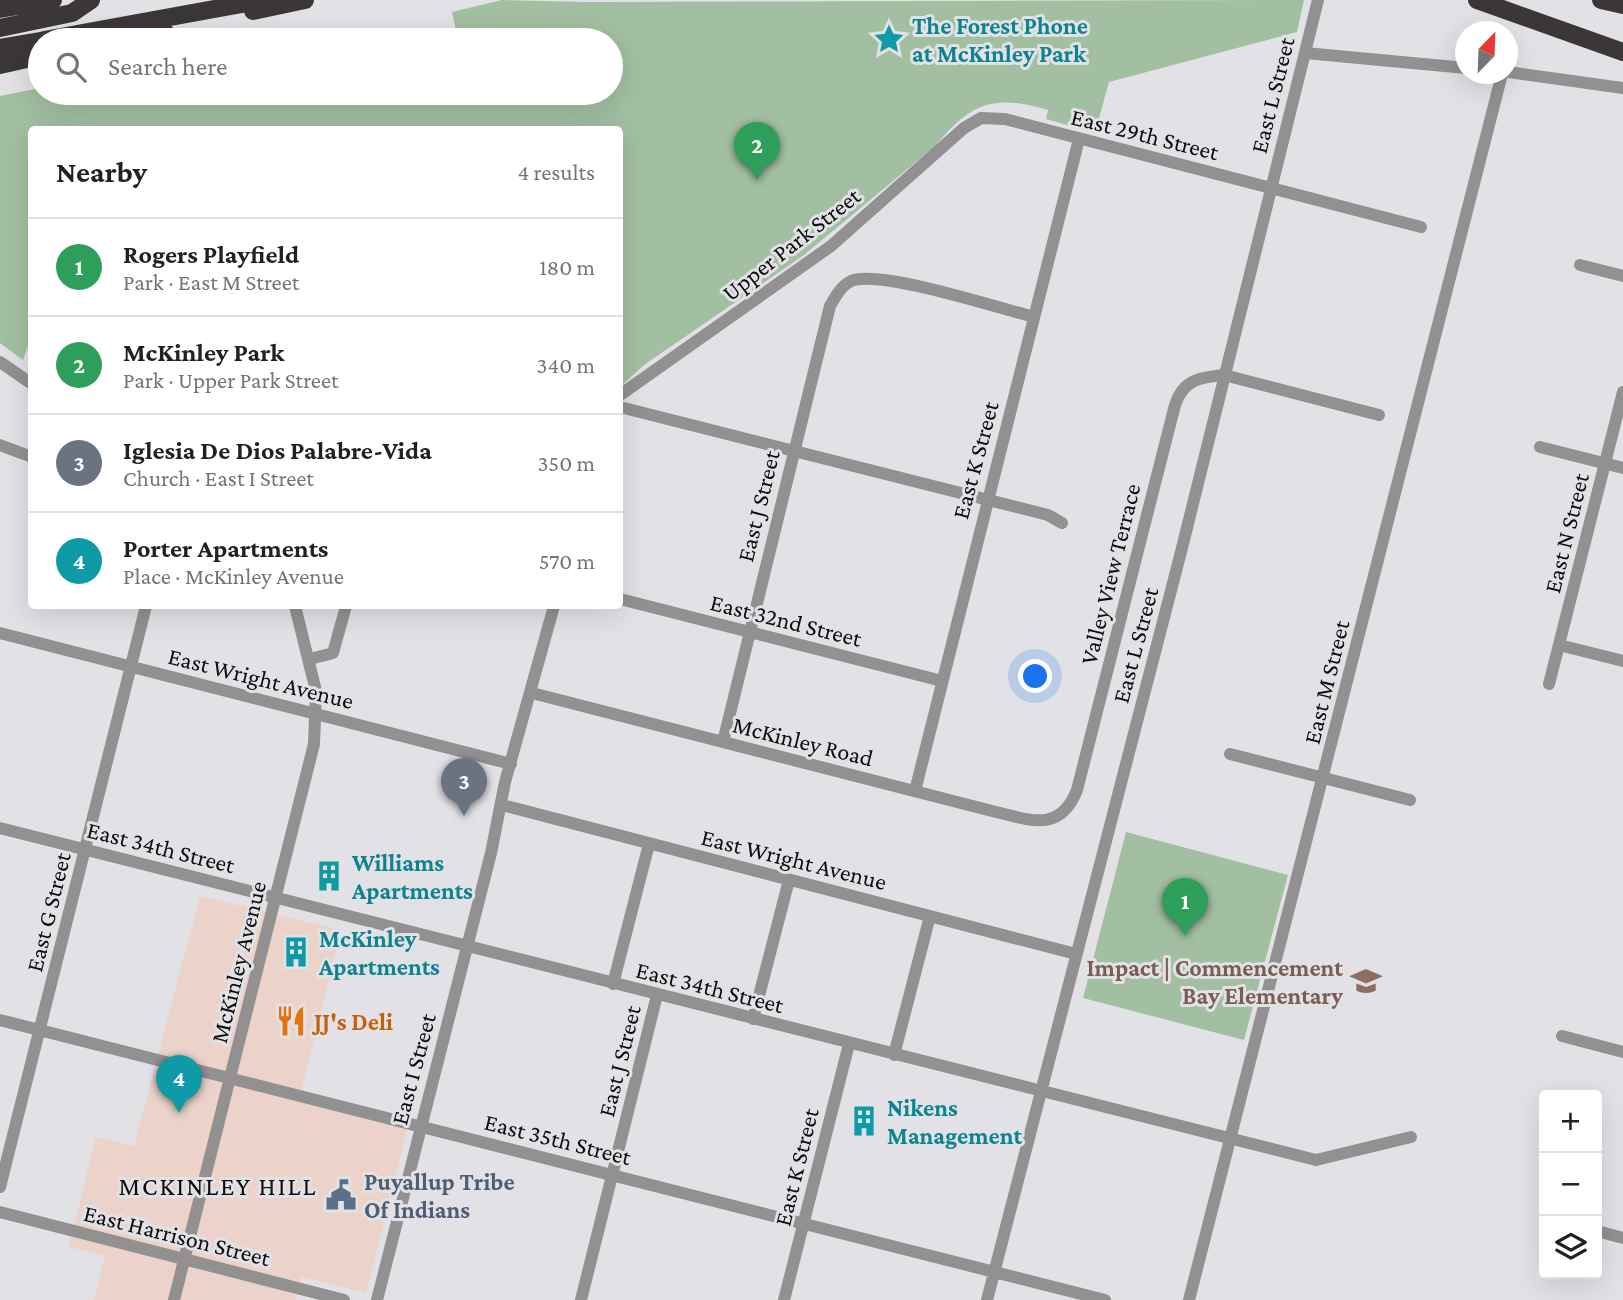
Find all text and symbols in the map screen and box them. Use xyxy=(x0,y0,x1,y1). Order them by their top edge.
place label: The Forest Phone at McKinley Park xyxy=(912,12,1088,67)
north arrow xyxy=(1455,21,1518,84)
place icon: The Forest Phone at McKinley Park xyxy=(872,22,906,56)
search box xyxy=(28,28,623,105)
street label: East L Street xyxy=(1245,33,1300,156)
icon: search xyxy=(52,48,90,86)
text: Search here xyxy=(108,52,227,81)
street label: East 29th Street xyxy=(1068,103,1223,166)
pin: 2 xyxy=(734,122,780,180)
text: Nearby xyxy=(56,155,147,188)
text: 4 results xyxy=(517,159,595,185)
street label: Upper Park Street xyxy=(717,181,866,306)
text: Rogers Playfield xyxy=(123,240,299,269)
text: 1 xyxy=(75,254,83,280)
text: 180 m xyxy=(539,254,595,280)
text: Park · East M Street xyxy=(123,269,299,295)
text: McKinley Park xyxy=(123,338,284,367)
text: 2 xyxy=(73,352,85,378)
text: 340 m xyxy=(537,352,595,378)
text: Park · Upper Park Street xyxy=(123,367,339,393)
street label: East K Street xyxy=(946,397,1004,522)
text: Iglesia De Dios Palabre-Vida xyxy=(123,436,432,465)
street label: East J Street xyxy=(731,446,785,565)
text: 3 xyxy=(73,450,85,476)
text: 350 m xyxy=(537,450,595,476)
text: Church · East I Street xyxy=(123,465,314,491)
street label: East N Street xyxy=(1538,469,1594,596)
street label: Valley View Terrace xyxy=(1074,481,1146,667)
text: Porter Apartments xyxy=(123,534,328,563)
text: 4 xyxy=(73,548,85,574)
text: 570 m xyxy=(539,548,595,574)
text: Place · McKinley Avenue xyxy=(123,563,344,589)
street label: East L Street xyxy=(1107,583,1164,706)
street label: East 32nd Street xyxy=(708,588,865,652)
street label: East M Street xyxy=(1298,616,1355,747)
street label: East Wright Avenue xyxy=(166,642,356,714)
your location xyxy=(1018,659,1052,693)
street label: McKinley Road xyxy=(730,710,876,772)
pin: 3 xyxy=(441,758,487,816)
street label: East 34th Street xyxy=(84,816,239,879)
street label: East Wright Avenue xyxy=(699,823,889,895)
street label: East G Street xyxy=(20,849,76,974)
place label: Williams Apartments xyxy=(351,849,473,904)
building icon: Williams Apartments xyxy=(312,859,346,893)
street label: McKinley Avenue xyxy=(205,878,271,1046)
pin: 1 xyxy=(1162,878,1208,936)
place label: McKinley Apartments xyxy=(318,925,440,980)
building icon: McKinley Apartments xyxy=(279,935,313,969)
place label: Impact | Commencement Bay Elementary xyxy=(1087,954,1343,1009)
street label: East 34th Street xyxy=(633,956,788,1019)
school or university icon: Impact | Commencement Bay Elementary xyxy=(1349,964,1383,998)
street label: East J Street xyxy=(592,1001,646,1120)
restaurant icon: JJ's Deli xyxy=(274,1004,308,1038)
place label: JJ's Deli xyxy=(311,1008,393,1035)
street label: East I Street xyxy=(385,1009,441,1128)
pin: 4 xyxy=(156,1055,202,1113)
map controls xyxy=(1539,1090,1602,1279)
button: + xyxy=(1539,1090,1602,1153)
place label: Nikens Management xyxy=(887,1094,1022,1149)
street label: East K Street xyxy=(768,1104,824,1229)
building icon: Nikens Management xyxy=(847,1104,881,1138)
street label: East 35th Street xyxy=(482,1108,635,1171)
button: − xyxy=(1539,1153,1602,1216)
place label: Puyallup Tribe Of Indians xyxy=(364,1168,515,1223)
district label: MCKINLEY HILL xyxy=(118,1172,318,1201)
public building icon: Puyallup Tribe Of Indians xyxy=(324,1178,358,1212)
street label: East Harrison Street xyxy=(81,1199,274,1271)
button: layers xyxy=(1539,1216,1602,1279)

